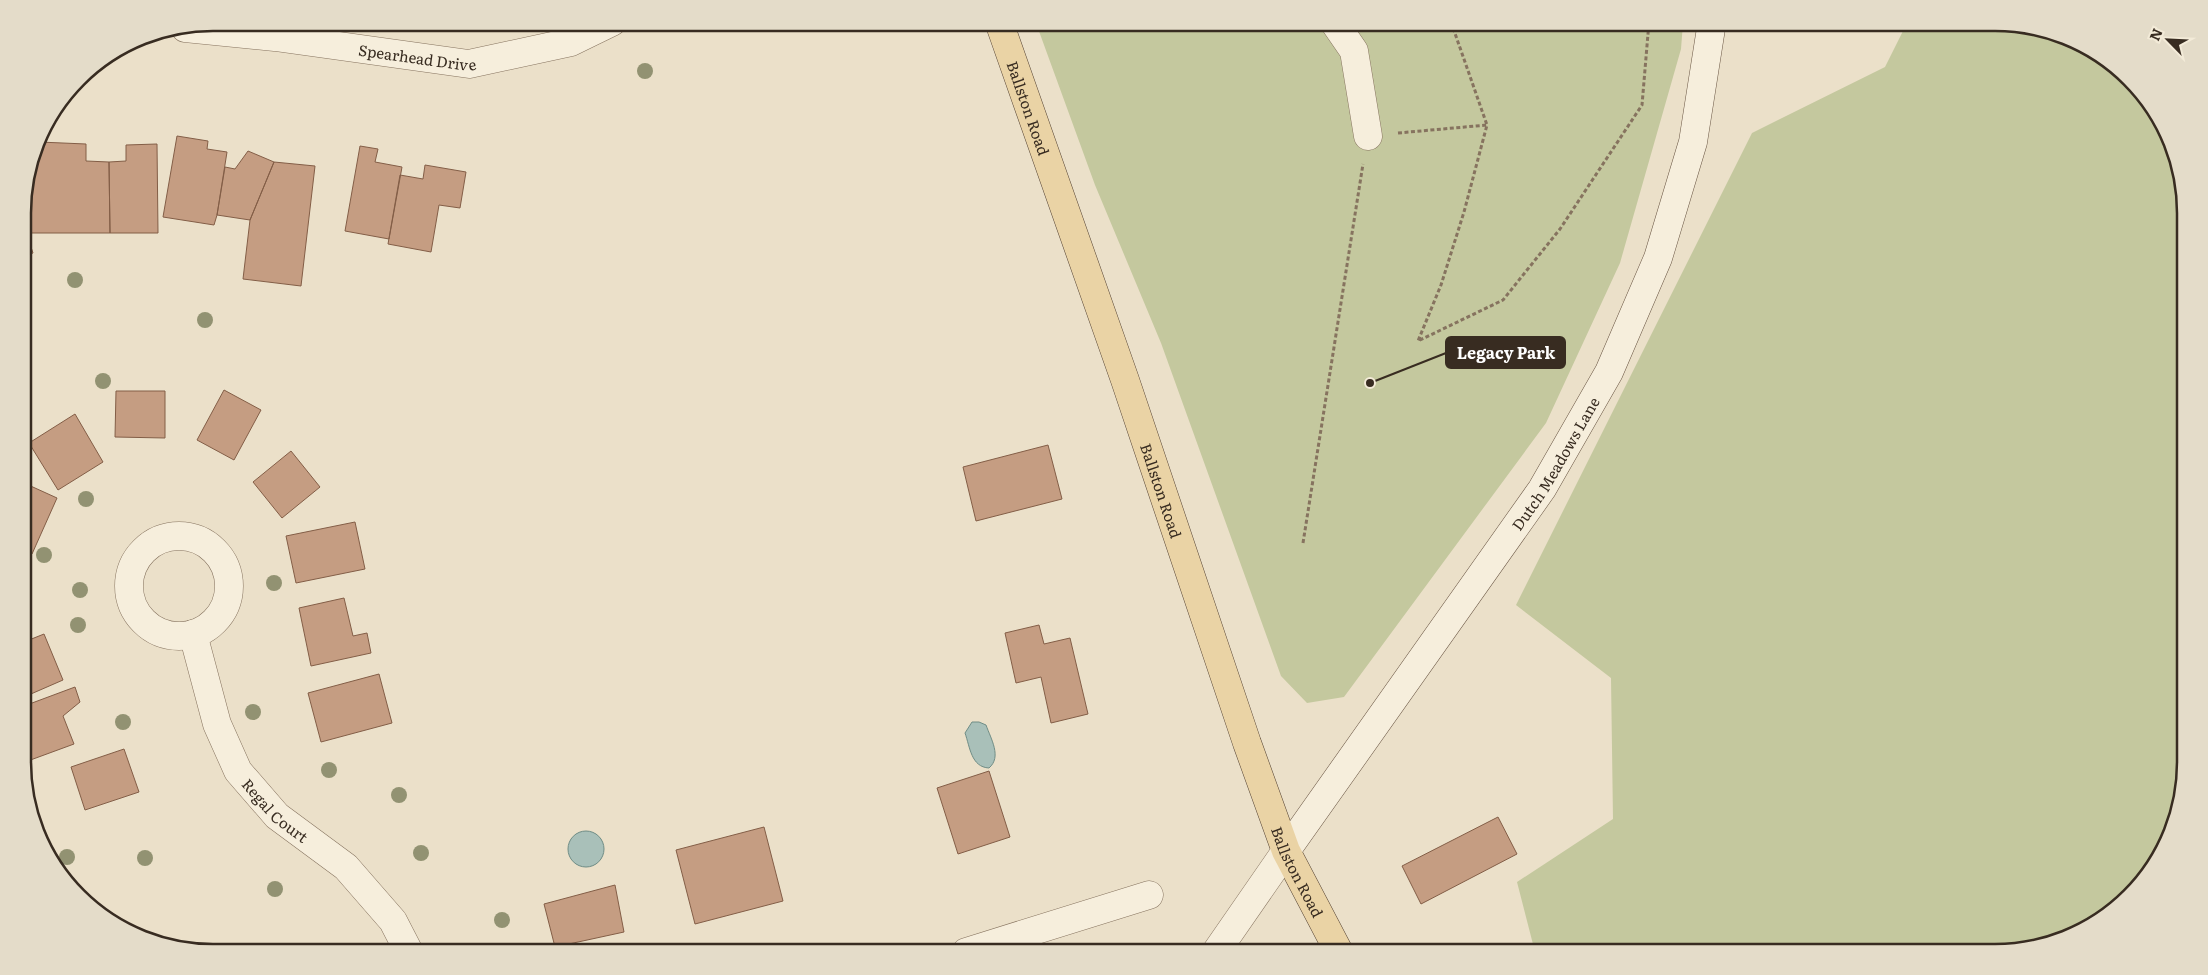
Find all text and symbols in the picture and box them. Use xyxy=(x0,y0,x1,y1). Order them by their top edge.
north arrow xyxy=(2143,15,2193,65)
text: N xyxy=(2144,25,2167,44)
street label: Spearhead Drive xyxy=(357,37,478,75)
street label: Ballston Road xyxy=(1002,57,1056,158)
callout: Legacy Park xyxy=(1446,337,1565,368)
text: Legacy Park xyxy=(1457,340,1556,364)
street label: Dutch Meadows Lane xyxy=(1505,392,1604,535)
street label: Ballston Road xyxy=(1135,440,1189,541)
street label: Regal Court xyxy=(237,773,314,847)
street label: Ballston Road xyxy=(1266,823,1330,921)

